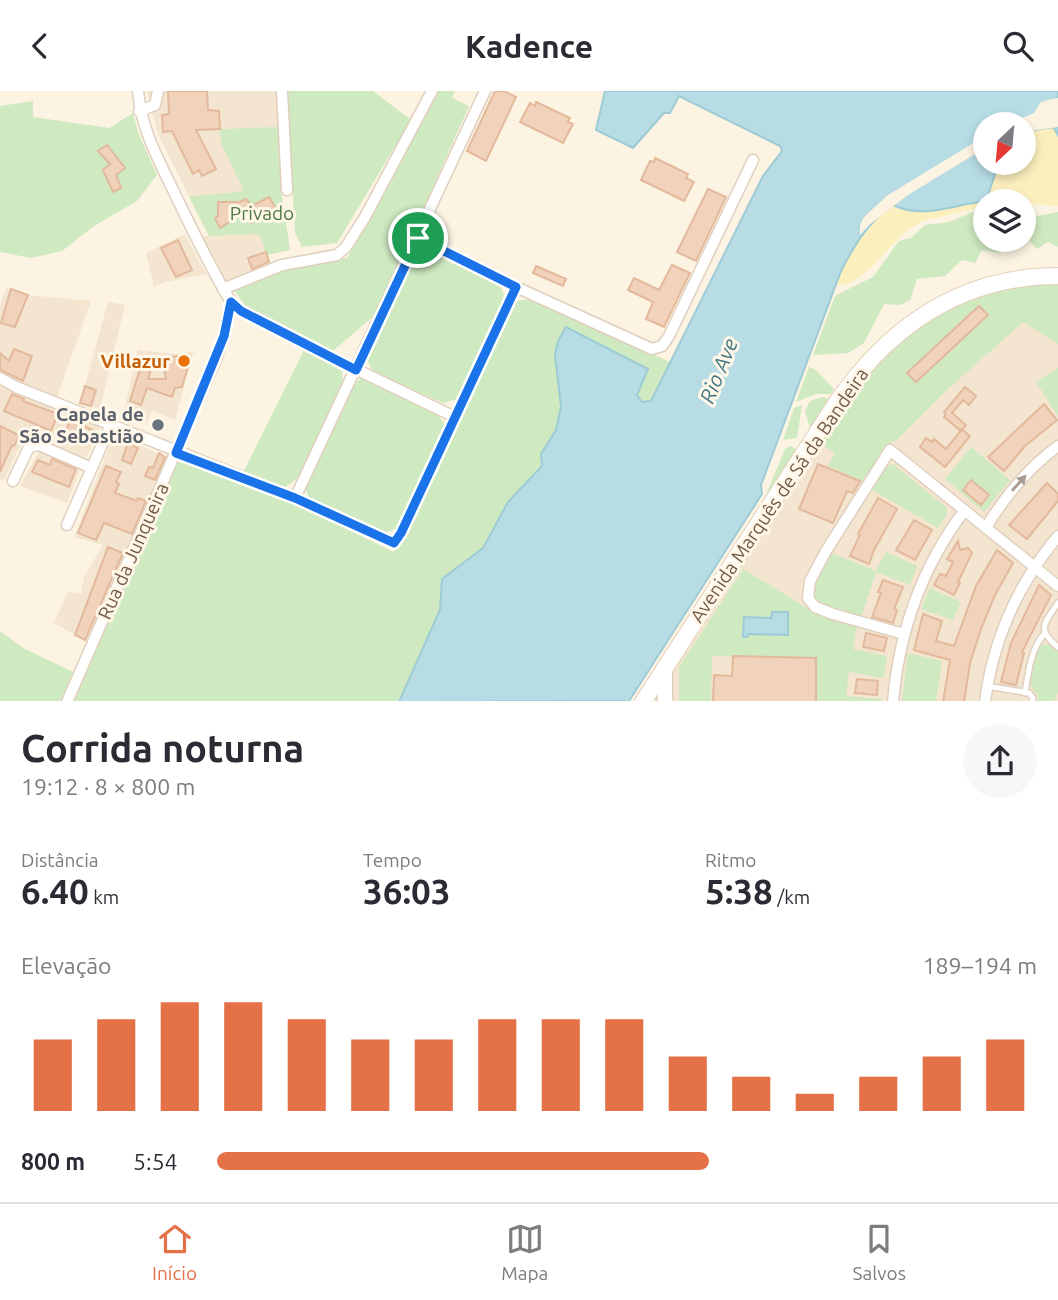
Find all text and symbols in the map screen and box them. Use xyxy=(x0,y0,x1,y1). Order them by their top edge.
icon: back xyxy=(21,27,59,65)
icon: search xyxy=(999,27,1037,65)
text: Kadence xyxy=(465,28,593,64)
north arrow xyxy=(973,112,1036,175)
map controls xyxy=(973,112,1036,252)
button: layers xyxy=(973,189,1036,252)
park label: Privado xyxy=(230,202,294,224)
pin xyxy=(388,208,448,268)
icon: arrive xyxy=(399,219,437,257)
water label: Rio Ave xyxy=(694,334,742,406)
place label: Villazur xyxy=(101,350,170,372)
marker: Villazur xyxy=(176,353,192,369)
street label: Avenida Marquês de Sá da Bandeira xyxy=(685,364,873,626)
place label: Capela de São Sebastião xyxy=(19,403,144,447)
marker: Capela de São Sebastião xyxy=(150,417,166,433)
one-way arrow xyxy=(1011,475,1027,492)
street label: Rua da Junqueira xyxy=(93,479,173,623)
button: share xyxy=(963,724,1037,798)
text: Corrida noturna xyxy=(21,727,304,769)
text: 19:12 · 8 × 800 m xyxy=(21,774,195,799)
text: Distância xyxy=(21,849,99,871)
text: Tempo xyxy=(363,849,422,871)
text: Ritmo xyxy=(705,849,756,871)
text: 6.40 xyxy=(21,871,89,911)
text: 36:03 xyxy=(363,871,451,911)
text: 5:38 xyxy=(705,871,773,911)
text: km xyxy=(89,886,119,908)
text: /km xyxy=(773,886,810,908)
text: Elevação xyxy=(21,953,112,978)
text: 189–194 m xyxy=(923,953,1037,978)
text: 800 m xyxy=(21,1149,85,1174)
text: 5:54 xyxy=(133,1149,178,1174)
tab: Início xyxy=(152,1220,197,1284)
tab: Mapa xyxy=(501,1220,548,1284)
tab: Salvos xyxy=(853,1220,906,1284)

